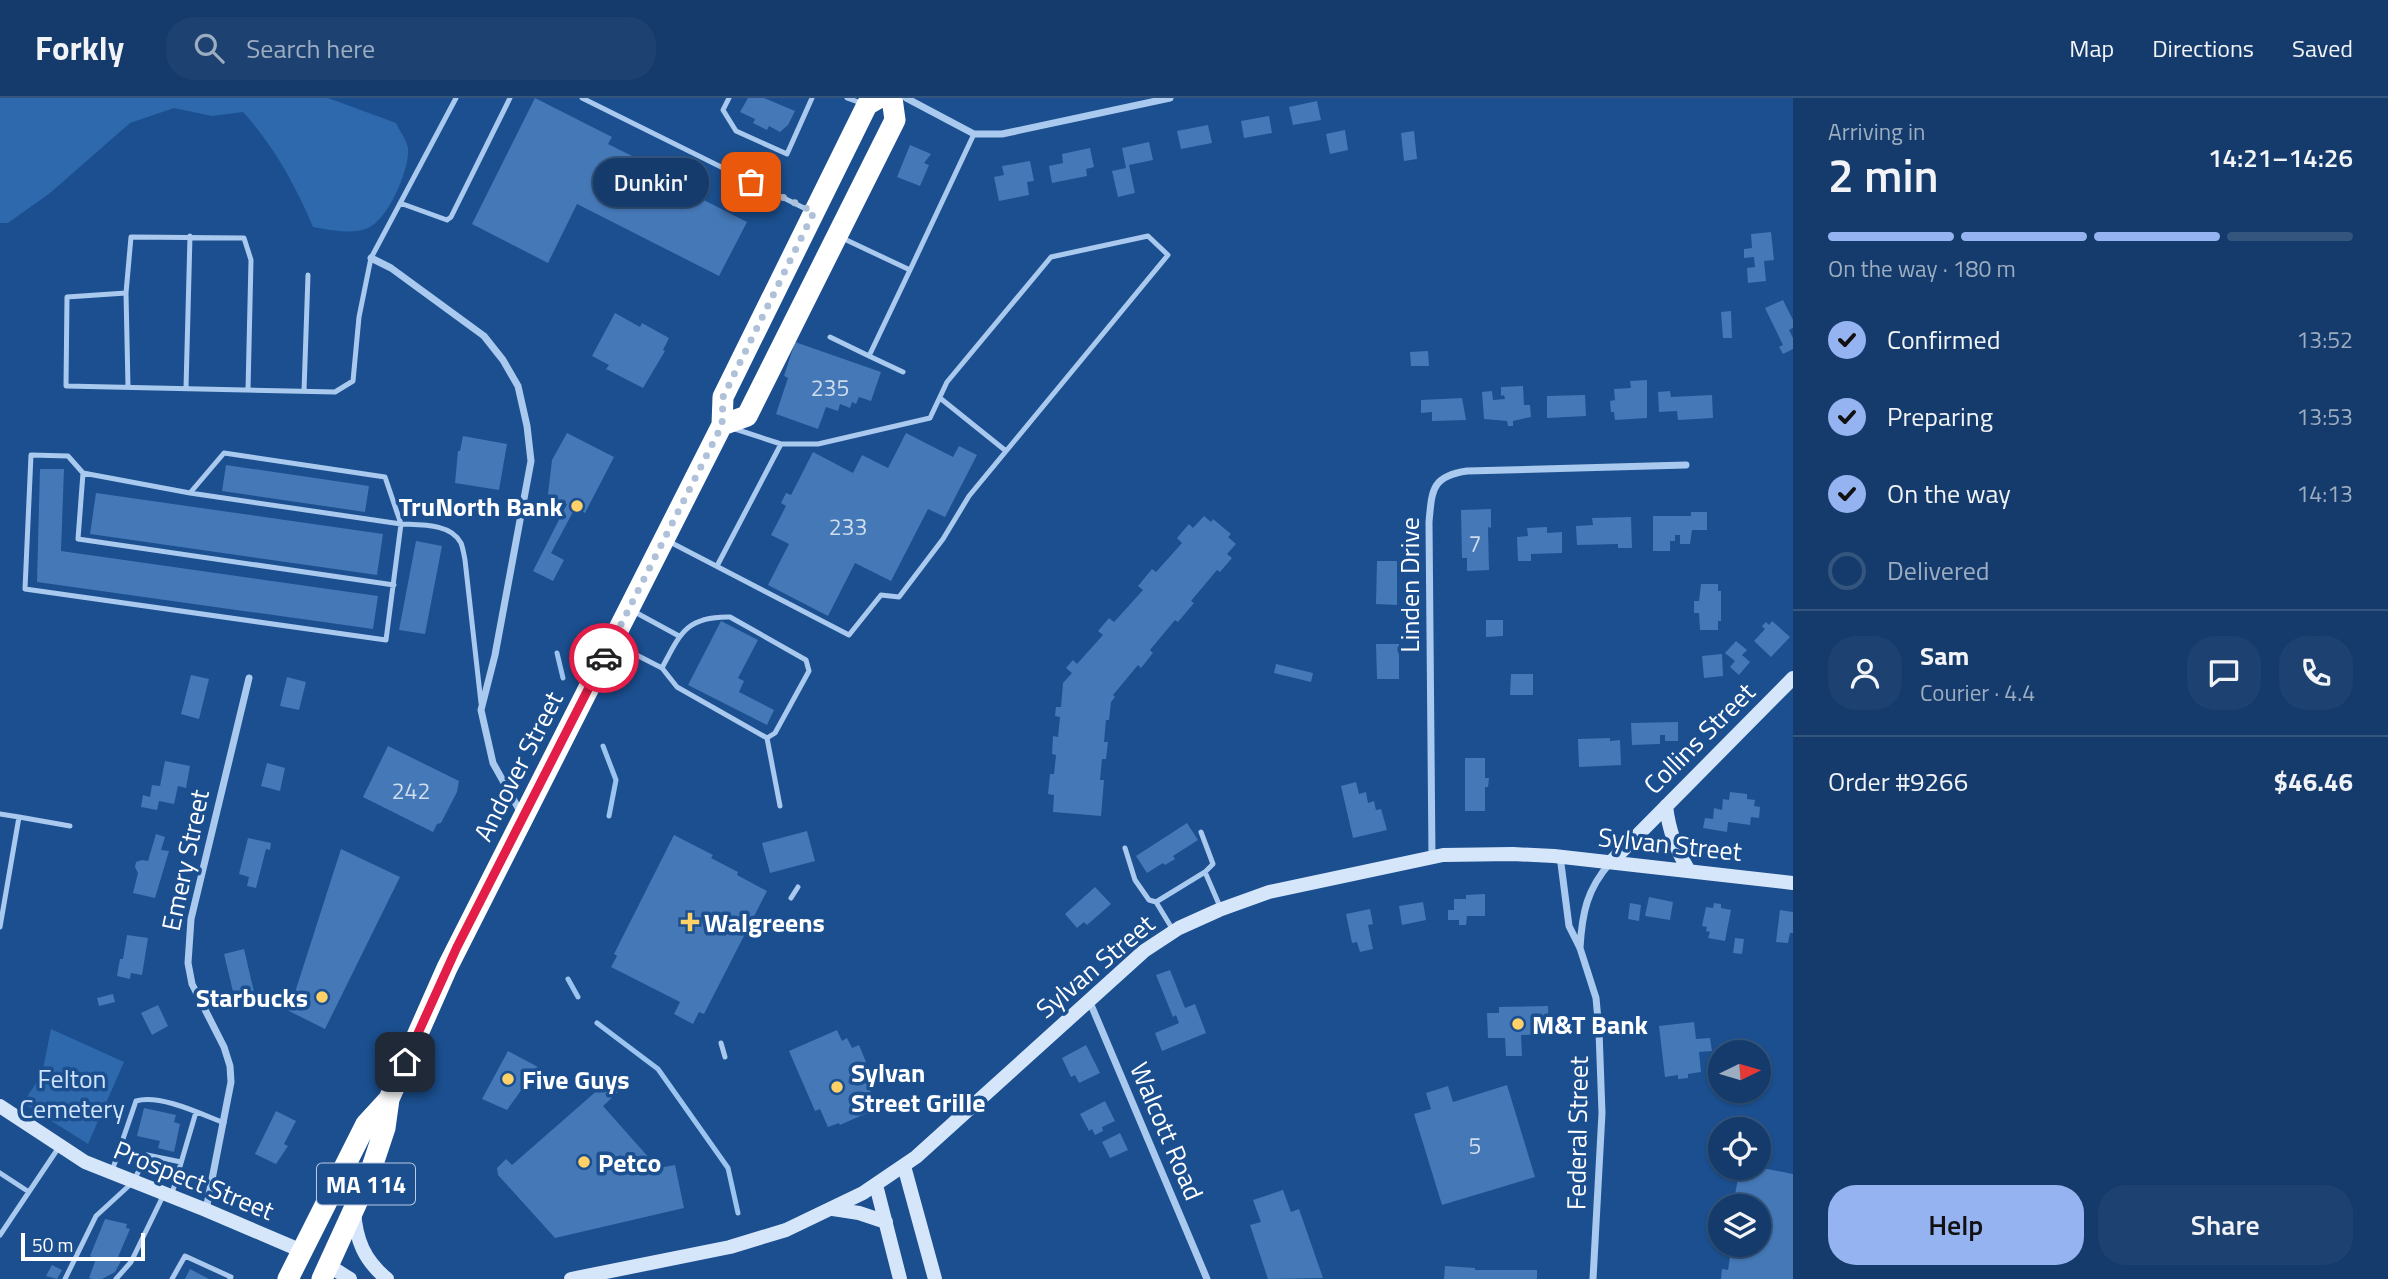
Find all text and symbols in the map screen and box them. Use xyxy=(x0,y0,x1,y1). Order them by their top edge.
search box xyxy=(166,17,656,80)
text: Forkly xyxy=(35,23,124,73)
icon: search xyxy=(190,29,228,67)
text: Search here xyxy=(246,29,375,68)
text: Map xyxy=(2069,30,2114,66)
text: Directions xyxy=(2152,30,2254,66)
text: Saved xyxy=(2292,30,2353,66)
text: Arriving in xyxy=(1828,114,1925,149)
text: 14:21–14:26 xyxy=(2208,138,2353,177)
text: 2 min xyxy=(1828,140,1939,210)
pin xyxy=(721,152,781,212)
callout: Dunkin' xyxy=(594,158,709,206)
icon: bag xyxy=(732,163,770,201)
text: Dunkin' xyxy=(614,165,688,200)
text: On the way · 180 m xyxy=(1828,251,2016,286)
text: Confirmed xyxy=(1887,320,2001,359)
icon: check xyxy=(1828,321,1866,359)
text: 13:52 xyxy=(2296,322,2353,357)
house number: 235 xyxy=(811,370,849,405)
text: Preparing xyxy=(1887,397,1993,436)
icon: check xyxy=(1828,398,1866,436)
text: 13:53 xyxy=(2296,399,2353,434)
text: On the way xyxy=(1887,474,2011,513)
icon: check xyxy=(1828,475,1866,513)
text: 14:13 xyxy=(2296,476,2353,511)
place label: TruNorth Bank xyxy=(399,487,564,526)
marker: TruNorth Bank xyxy=(569,498,585,514)
house number: 233 xyxy=(829,509,867,544)
street label: Linden Drive xyxy=(1390,517,1429,653)
house number: 7 xyxy=(1469,526,1481,561)
text: Delivered xyxy=(1887,551,1990,590)
courier xyxy=(569,623,639,693)
button: person xyxy=(1828,636,1902,710)
text: Sam xyxy=(1920,636,1969,675)
button: chat xyxy=(2187,636,2261,710)
button: phone xyxy=(2279,636,2353,710)
icon: car xyxy=(585,639,623,677)
street label: Collins Street xyxy=(1634,673,1764,803)
text: Courier · 4.4 xyxy=(1920,675,2035,710)
street label: Andover Street xyxy=(463,684,573,848)
text: Order #9266 xyxy=(1828,762,1968,801)
text: $46.46 xyxy=(2274,762,2353,801)
house number: 242 xyxy=(392,773,430,808)
street label: Emery Street xyxy=(151,786,219,934)
street label: Sylvan Street xyxy=(1596,817,1744,871)
place label: Walgreens xyxy=(704,903,825,942)
street label: Sylvan Street xyxy=(1027,905,1163,1027)
marker: Walgreens xyxy=(682,914,698,930)
place label: Starbucks xyxy=(196,978,308,1017)
marker: Starbucks xyxy=(314,989,330,1005)
place label: M&T Bank xyxy=(1532,1005,1649,1044)
marker: M&T Bank xyxy=(1510,1016,1526,1032)
pin xyxy=(375,1032,435,1092)
north arrow xyxy=(1708,1040,1771,1102)
map controls xyxy=(1708,1040,1771,1257)
icon: home xyxy=(386,1043,424,1081)
place label: Sylvan Street Grille xyxy=(851,1053,985,1122)
street label: Walcott Road xyxy=(1120,1056,1214,1206)
street label: Federal Street xyxy=(1556,1056,1598,1210)
park label: Felton Cemetery xyxy=(19,1059,125,1128)
place label: Five Guys xyxy=(522,1060,630,1099)
marker: Five Guys xyxy=(500,1071,516,1087)
marker: Sylvan Street Grille xyxy=(829,1079,845,1095)
button: locate xyxy=(1708,1117,1771,1180)
house number: 5 xyxy=(1469,1128,1481,1163)
street label: Prospect Street xyxy=(108,1130,280,1230)
place label: Petco xyxy=(598,1143,661,1182)
marker: Petco xyxy=(576,1154,592,1170)
road number: MA 114 xyxy=(317,1164,415,1204)
button: Help xyxy=(1828,1185,2084,1265)
button: Share xyxy=(2098,1185,2353,1265)
button: layers xyxy=(1708,1194,1771,1257)
scale bar xyxy=(21,1230,145,1262)
text: 50 m xyxy=(32,1230,73,1259)

